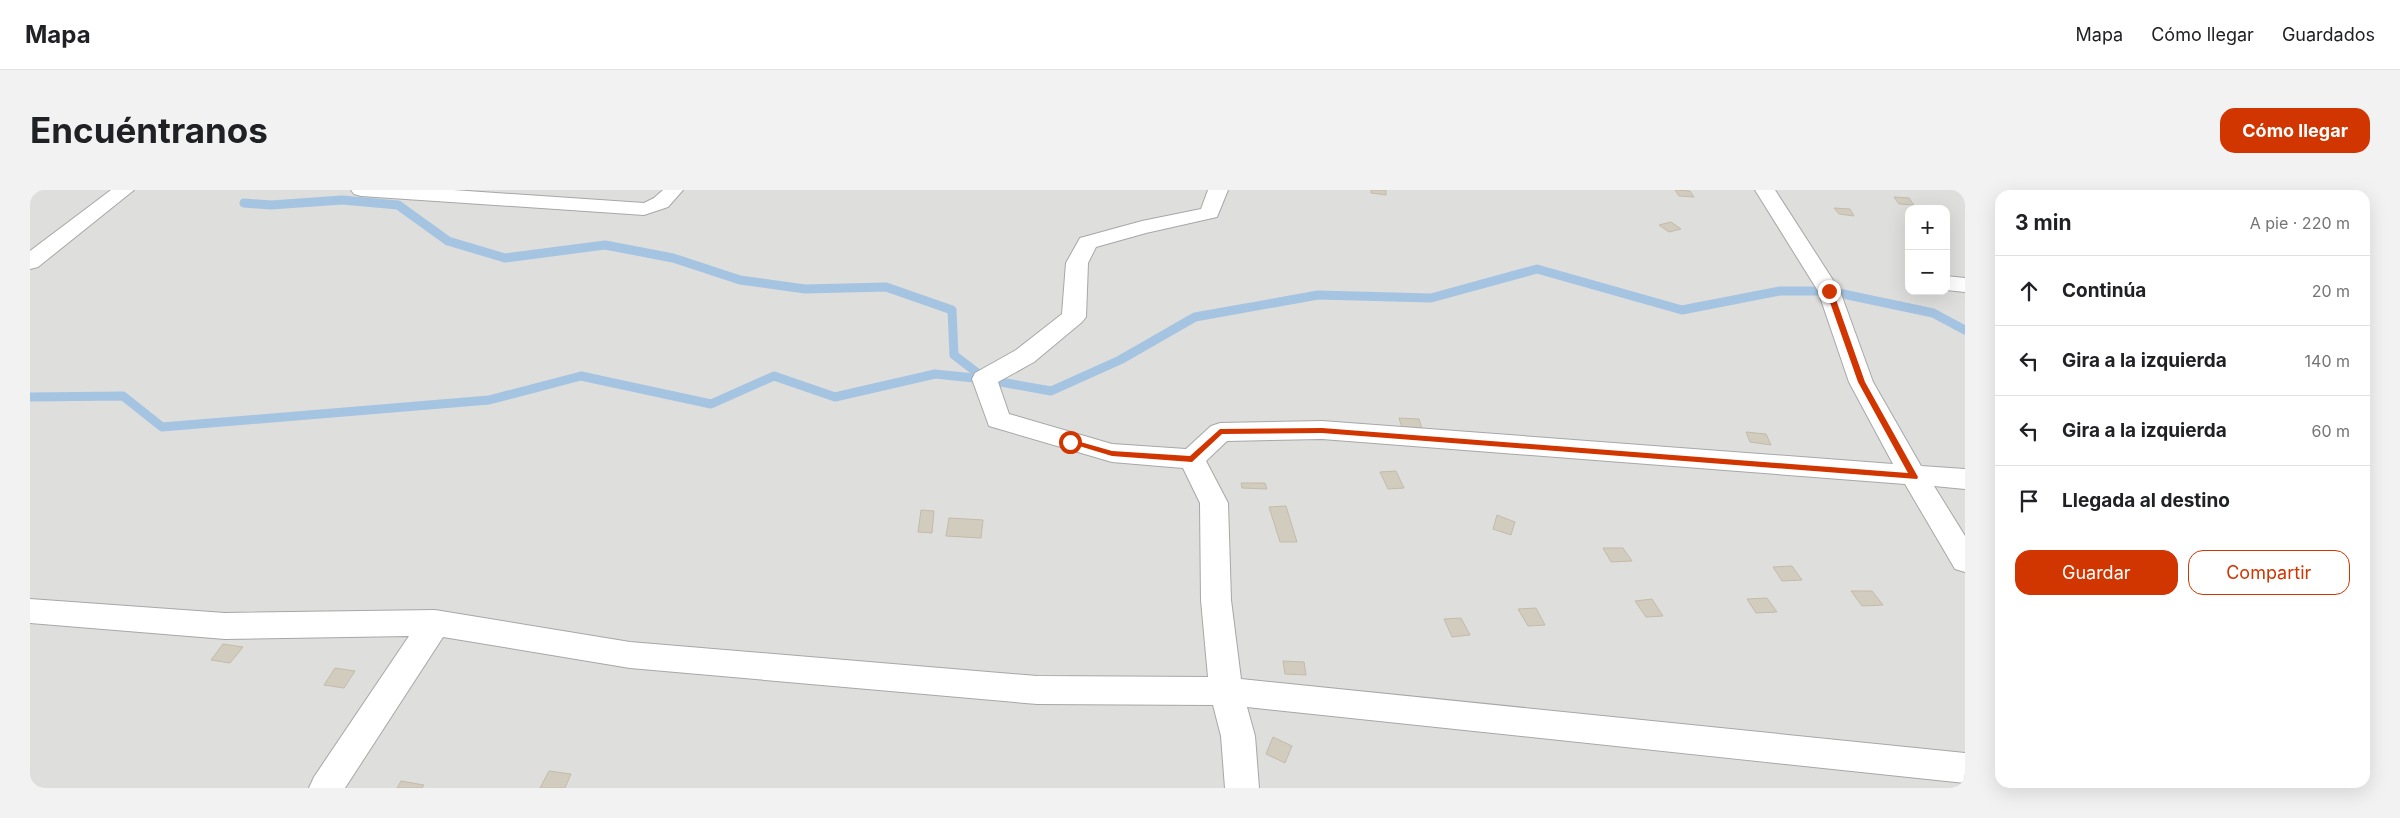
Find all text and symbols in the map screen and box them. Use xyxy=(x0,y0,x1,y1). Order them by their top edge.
text: Mapa xyxy=(25,20,91,49)
text: Mapa xyxy=(2076,24,2123,45)
text: Cómo llegar xyxy=(2151,24,2254,45)
text: Guardados xyxy=(2282,24,2375,45)
button: Cómo llegar xyxy=(2220,108,2370,153)
text: Encuéntranos xyxy=(30,109,268,151)
map controls xyxy=(1905,205,1950,295)
button: + xyxy=(1905,205,1950,250)
text: 3 min xyxy=(2015,210,2071,235)
text: A pie · 220 m xyxy=(2250,213,2350,233)
button: − xyxy=(1905,250,1950,295)
icon: ahead xyxy=(2015,277,2043,305)
text: Continúa xyxy=(2062,279,2146,302)
route end xyxy=(1818,280,1841,303)
text: 20 m xyxy=(2312,281,2350,301)
icon: left xyxy=(2015,347,2043,375)
text: Gira a la izquierda xyxy=(2062,349,2227,372)
text: 140 m xyxy=(2305,351,2350,371)
icon: left xyxy=(2015,417,2043,445)
text: Gira a la izquierda xyxy=(2062,419,2227,442)
text: 60 m xyxy=(2311,421,2350,441)
route start xyxy=(1059,431,1082,454)
icon: arrive xyxy=(2015,487,2043,515)
text: Llegada al destino xyxy=(2062,489,2230,512)
button: Guardar xyxy=(2015,550,2178,595)
button: Compartir xyxy=(2188,550,2350,595)

